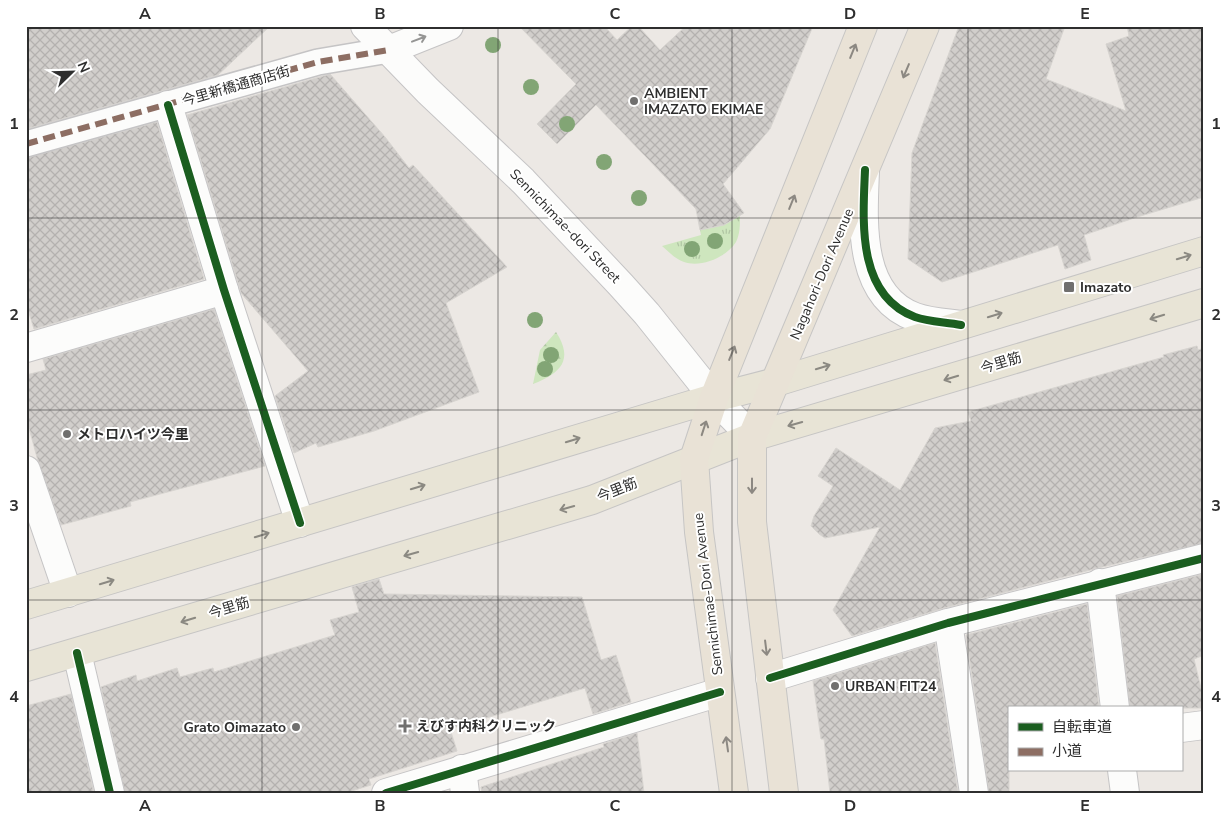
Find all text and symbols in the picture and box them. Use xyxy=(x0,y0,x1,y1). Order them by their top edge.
text: A xyxy=(139,3,151,25)
text: B xyxy=(374,3,386,25)
text: C xyxy=(610,3,621,25)
text: D xyxy=(844,3,856,25)
text: E xyxy=(1080,3,1090,25)
one-way arrow xyxy=(411,34,426,43)
one-way arrow xyxy=(848,44,858,59)
north arrow xyxy=(48,48,98,98)
text: N xyxy=(73,59,94,76)
street label: 今里新橋通商店街 xyxy=(180,61,292,111)
one-way arrow xyxy=(901,63,910,78)
place label: AMBIENT IMAZATO EKIMAE xyxy=(644,84,763,119)
marker: AMBIENT IMAZATO EKIMAE xyxy=(628,95,640,107)
text: 1 xyxy=(9,113,19,135)
text: 1 xyxy=(1211,113,1221,135)
street label: Sennichimae-dori Street xyxy=(505,165,625,287)
one-way arrow xyxy=(788,195,798,210)
street label: Nagahori-Dori Avenue xyxy=(786,205,858,343)
one-way arrow xyxy=(1176,251,1192,261)
place label: Imazato xyxy=(1080,278,1131,297)
marker: Imazato xyxy=(1062,280,1076,294)
text: 2 xyxy=(9,304,19,326)
text: 2 xyxy=(1211,304,1221,326)
one-way arrow xyxy=(987,309,1003,319)
one-way arrow xyxy=(1149,313,1165,323)
one-way arrow xyxy=(728,346,737,361)
street label: 今里筋 xyxy=(978,348,1024,378)
one-way arrow xyxy=(815,362,831,372)
one-way arrow xyxy=(943,374,959,384)
one-way arrow xyxy=(788,420,804,430)
one-way arrow xyxy=(700,421,709,437)
place label: メトロハイツ今里 xyxy=(77,425,189,444)
marker: メトロハイツ今里 xyxy=(61,428,73,440)
one-way arrow xyxy=(565,435,581,445)
street label: 今里筋 xyxy=(594,473,640,507)
one-way arrow xyxy=(747,478,757,494)
one-way arrow xyxy=(409,482,425,492)
text: 3 xyxy=(9,495,19,517)
text: 3 xyxy=(1211,495,1221,517)
one-way arrow xyxy=(559,503,575,513)
street label: Sennichimae-Dori Avenue xyxy=(689,512,727,676)
one-way arrow xyxy=(254,529,270,539)
one-way arrow xyxy=(403,549,419,559)
one-way arrow xyxy=(98,576,114,586)
street label: 今里筋 xyxy=(206,593,252,623)
one-way arrow xyxy=(181,615,197,625)
one-way arrow xyxy=(761,639,771,655)
place label: URBAN FIT24 xyxy=(845,677,937,696)
marker: URBAN FIT24 xyxy=(829,680,841,692)
text: 4 xyxy=(9,686,19,708)
text: 4 xyxy=(1211,686,1221,708)
legend xyxy=(1008,706,1182,772)
place label: えびす内科クリニック xyxy=(416,717,556,736)
text: 自転車道 xyxy=(1052,717,1112,737)
place label: Grato Oimazato xyxy=(183,718,286,737)
marker: えびす内科クリニック xyxy=(398,719,412,733)
marker: Grato Oimazato xyxy=(290,721,302,733)
one-way arrow xyxy=(722,737,732,753)
text: 小道 xyxy=(1052,741,1082,761)
text: A xyxy=(139,795,151,817)
text: B xyxy=(374,795,386,817)
text: C xyxy=(610,795,621,817)
text: D xyxy=(844,795,856,817)
text: E xyxy=(1080,795,1090,817)

